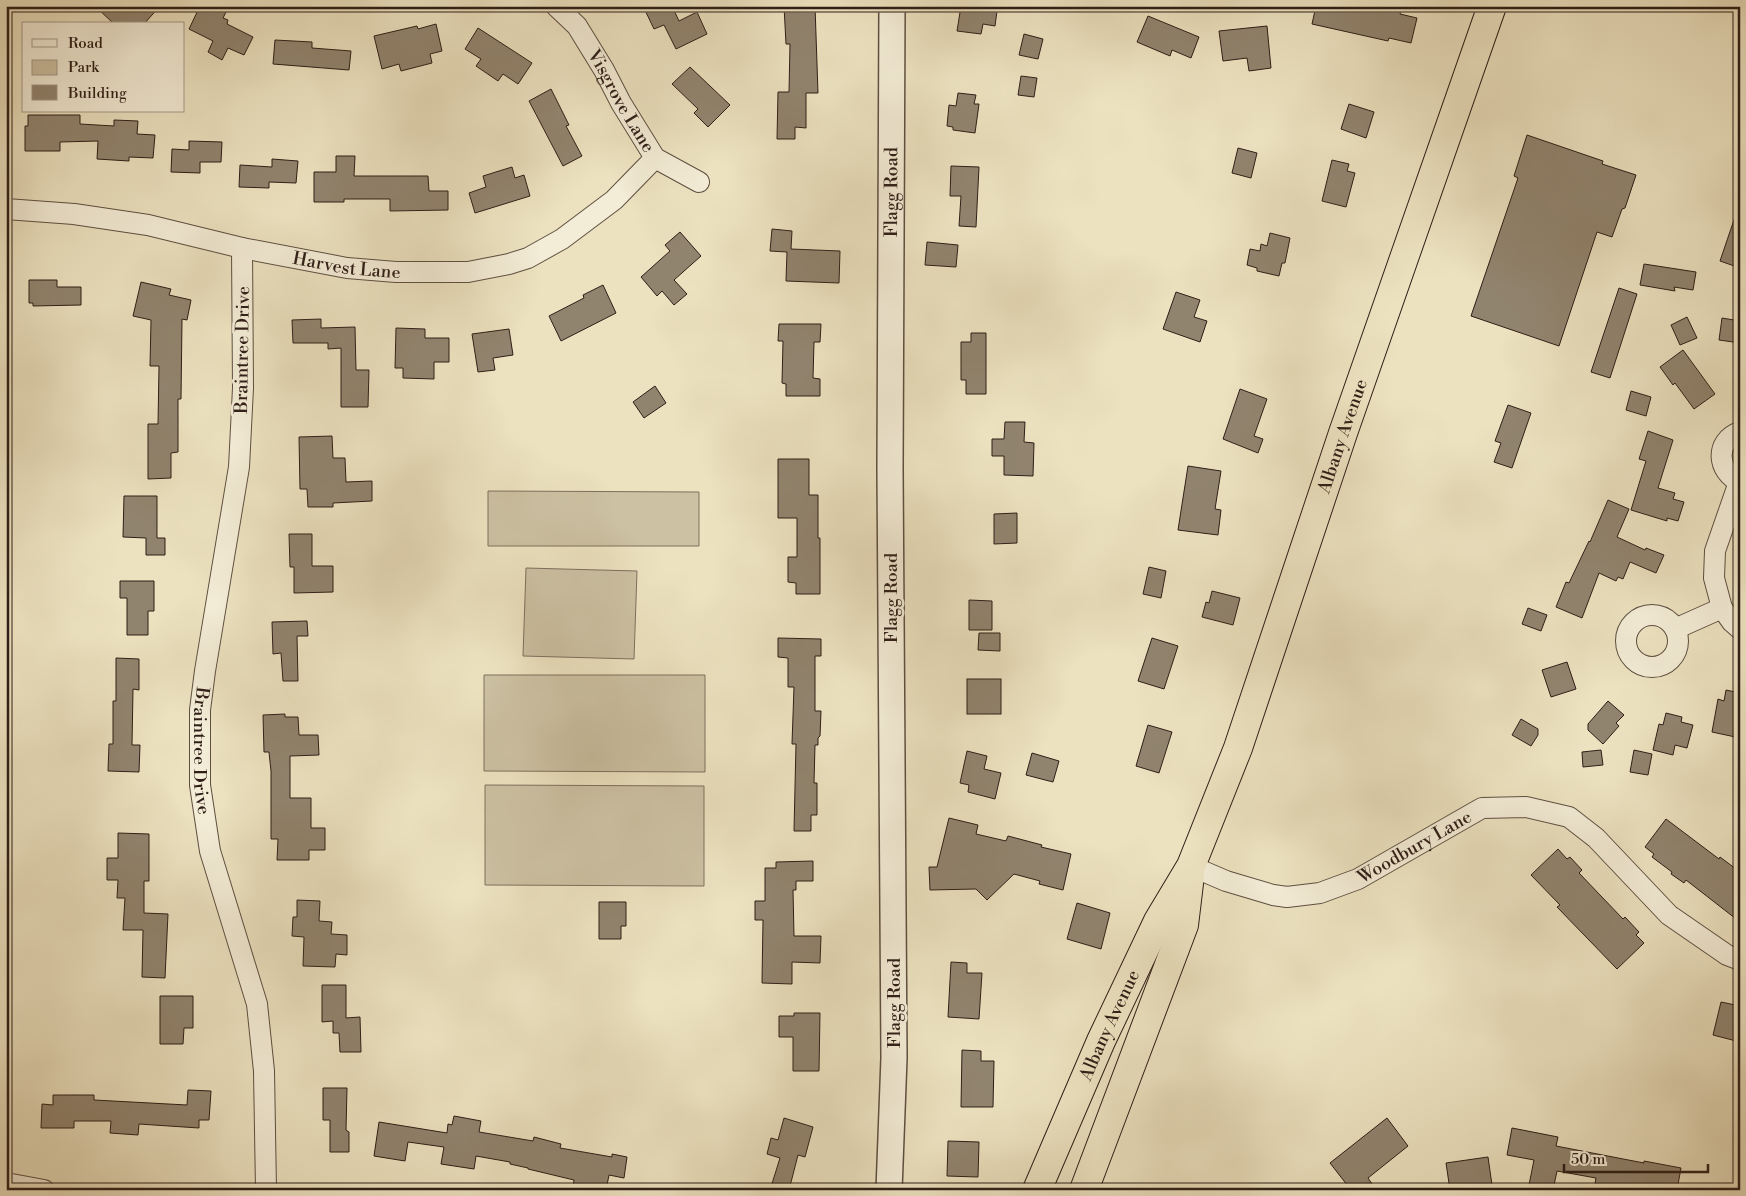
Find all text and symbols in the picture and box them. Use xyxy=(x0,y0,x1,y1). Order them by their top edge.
legend xyxy=(22,22,185,112)
text: Road xyxy=(68,34,103,53)
street label: Visgrove Lane xyxy=(582,44,660,157)
text: Park xyxy=(68,58,100,77)
text: Building xyxy=(67,84,127,103)
street label: Flagg Road xyxy=(880,146,903,237)
street label: Harvest Lane xyxy=(291,247,401,284)
street label: Braintree Drive xyxy=(230,286,255,415)
street label: Albany Avenue xyxy=(1312,376,1373,497)
street label: Flagg Road xyxy=(880,552,903,643)
street label: Braintree Drive xyxy=(188,684,215,816)
street label: Woodbury Lane xyxy=(1353,805,1476,889)
street label: Flagg Road xyxy=(883,957,906,1048)
street label: Albany Avenue xyxy=(1074,966,1145,1085)
scale bar xyxy=(1564,1141,1707,1173)
text: 50 m xyxy=(1571,1150,1605,1169)

